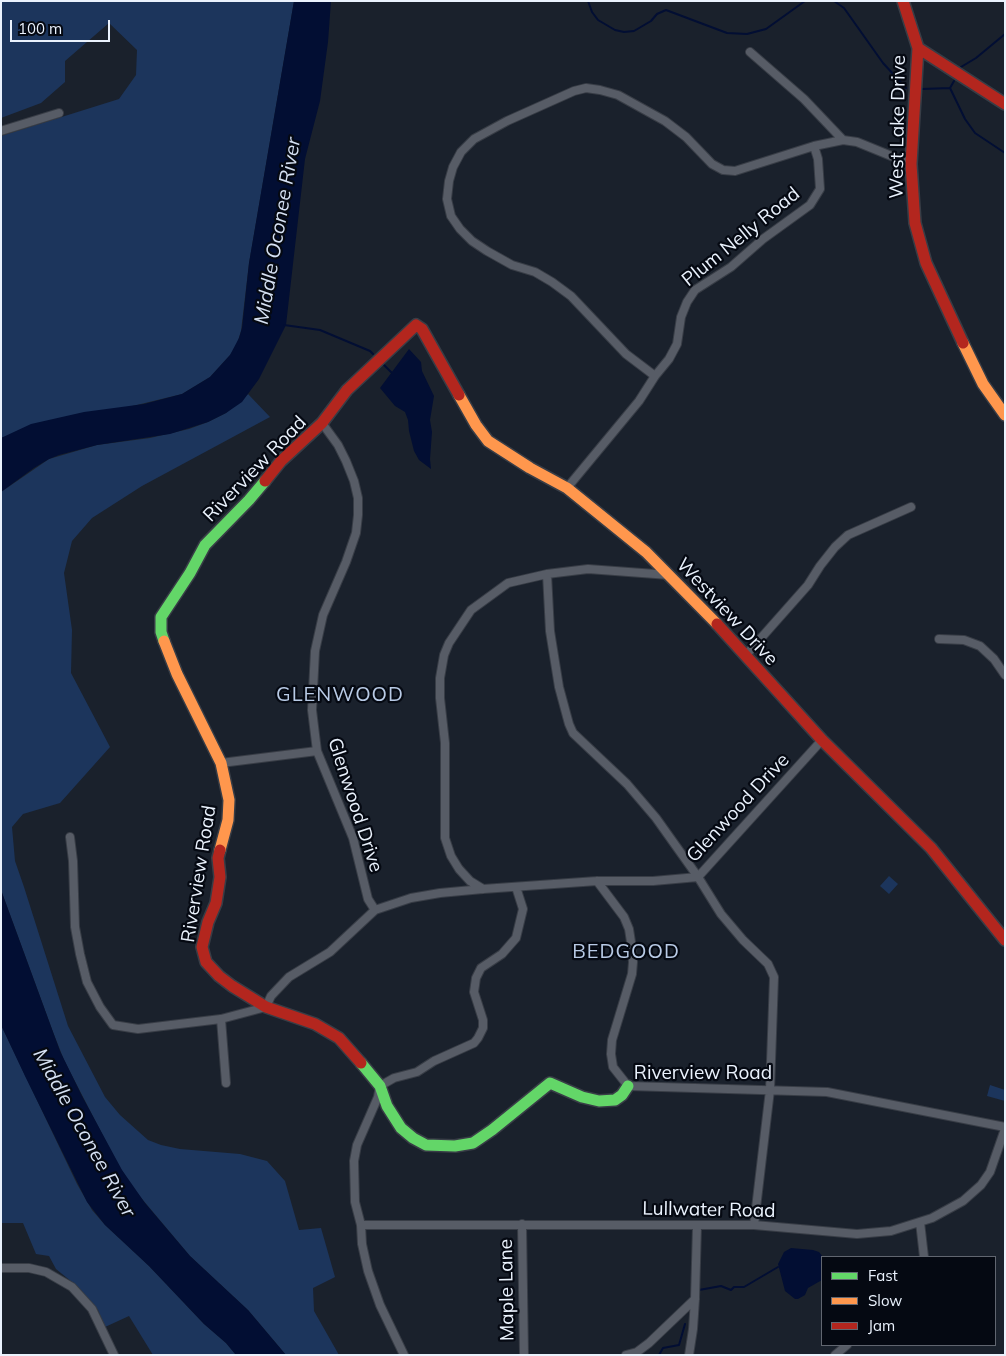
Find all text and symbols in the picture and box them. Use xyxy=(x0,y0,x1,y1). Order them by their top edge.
scale bar xyxy=(12,10,112,42)
text: 100 m xyxy=(18,19,62,38)
street label: West Lake Drive xyxy=(885,55,911,199)
water label: Middle Oconee River xyxy=(250,136,306,326)
street label: Plum Nelly Road xyxy=(678,183,804,291)
street label: Riverview Road xyxy=(199,411,311,527)
street label: Westview Drive xyxy=(671,554,783,670)
district label: GLENWOOD xyxy=(275,683,405,707)
street label: Glenwood Drive xyxy=(323,735,387,875)
street label: Glenwood Drive xyxy=(682,749,794,867)
street label: Riverview Road xyxy=(177,804,221,944)
district label: BEDGOOD xyxy=(571,940,681,964)
water label: Middle Oconee River xyxy=(28,1044,140,1222)
street label: Riverview Road xyxy=(634,1062,772,1084)
street label: Lullwater Road xyxy=(642,1197,776,1223)
street label: Maple Lane xyxy=(495,1239,519,1341)
legend xyxy=(821,1256,996,1346)
text: Fast xyxy=(868,1266,898,1285)
text: Slow xyxy=(868,1291,902,1310)
text: Jam xyxy=(868,1316,895,1335)

